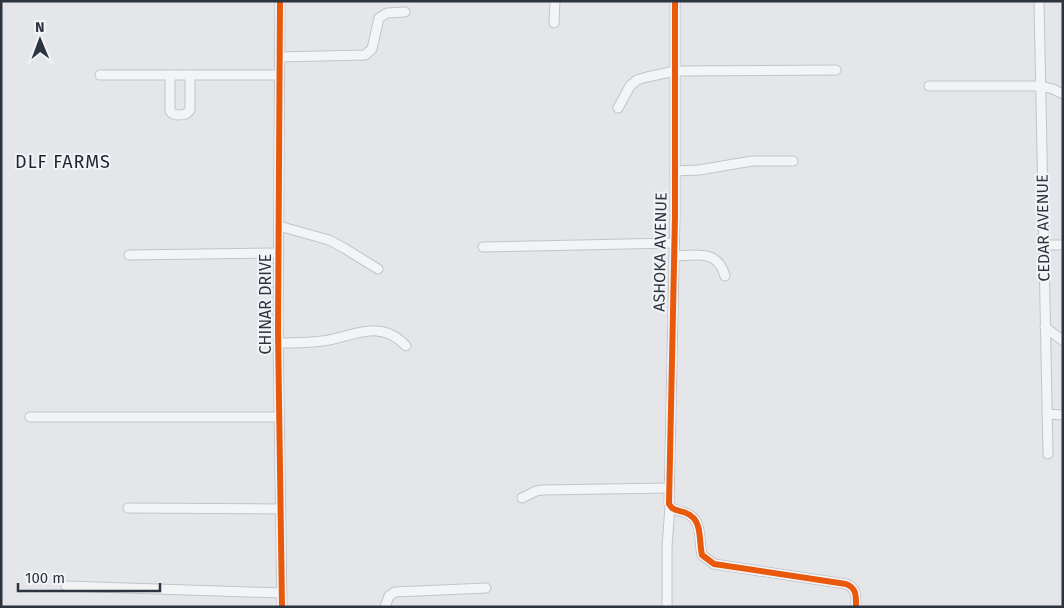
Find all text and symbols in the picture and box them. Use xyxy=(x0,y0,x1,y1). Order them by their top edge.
north arrow xyxy=(15,15,65,65)
text: N xyxy=(35,19,45,36)
district label: DLF FARMS xyxy=(15,151,111,173)
street label: CEDAR AVENUE xyxy=(1033,174,1053,282)
street label: ASHOKA AVENUE xyxy=(649,192,671,312)
street label: CHINAR DRIVE xyxy=(256,254,275,354)
scale bar xyxy=(18,560,160,592)
text: 100 m xyxy=(25,569,65,587)

